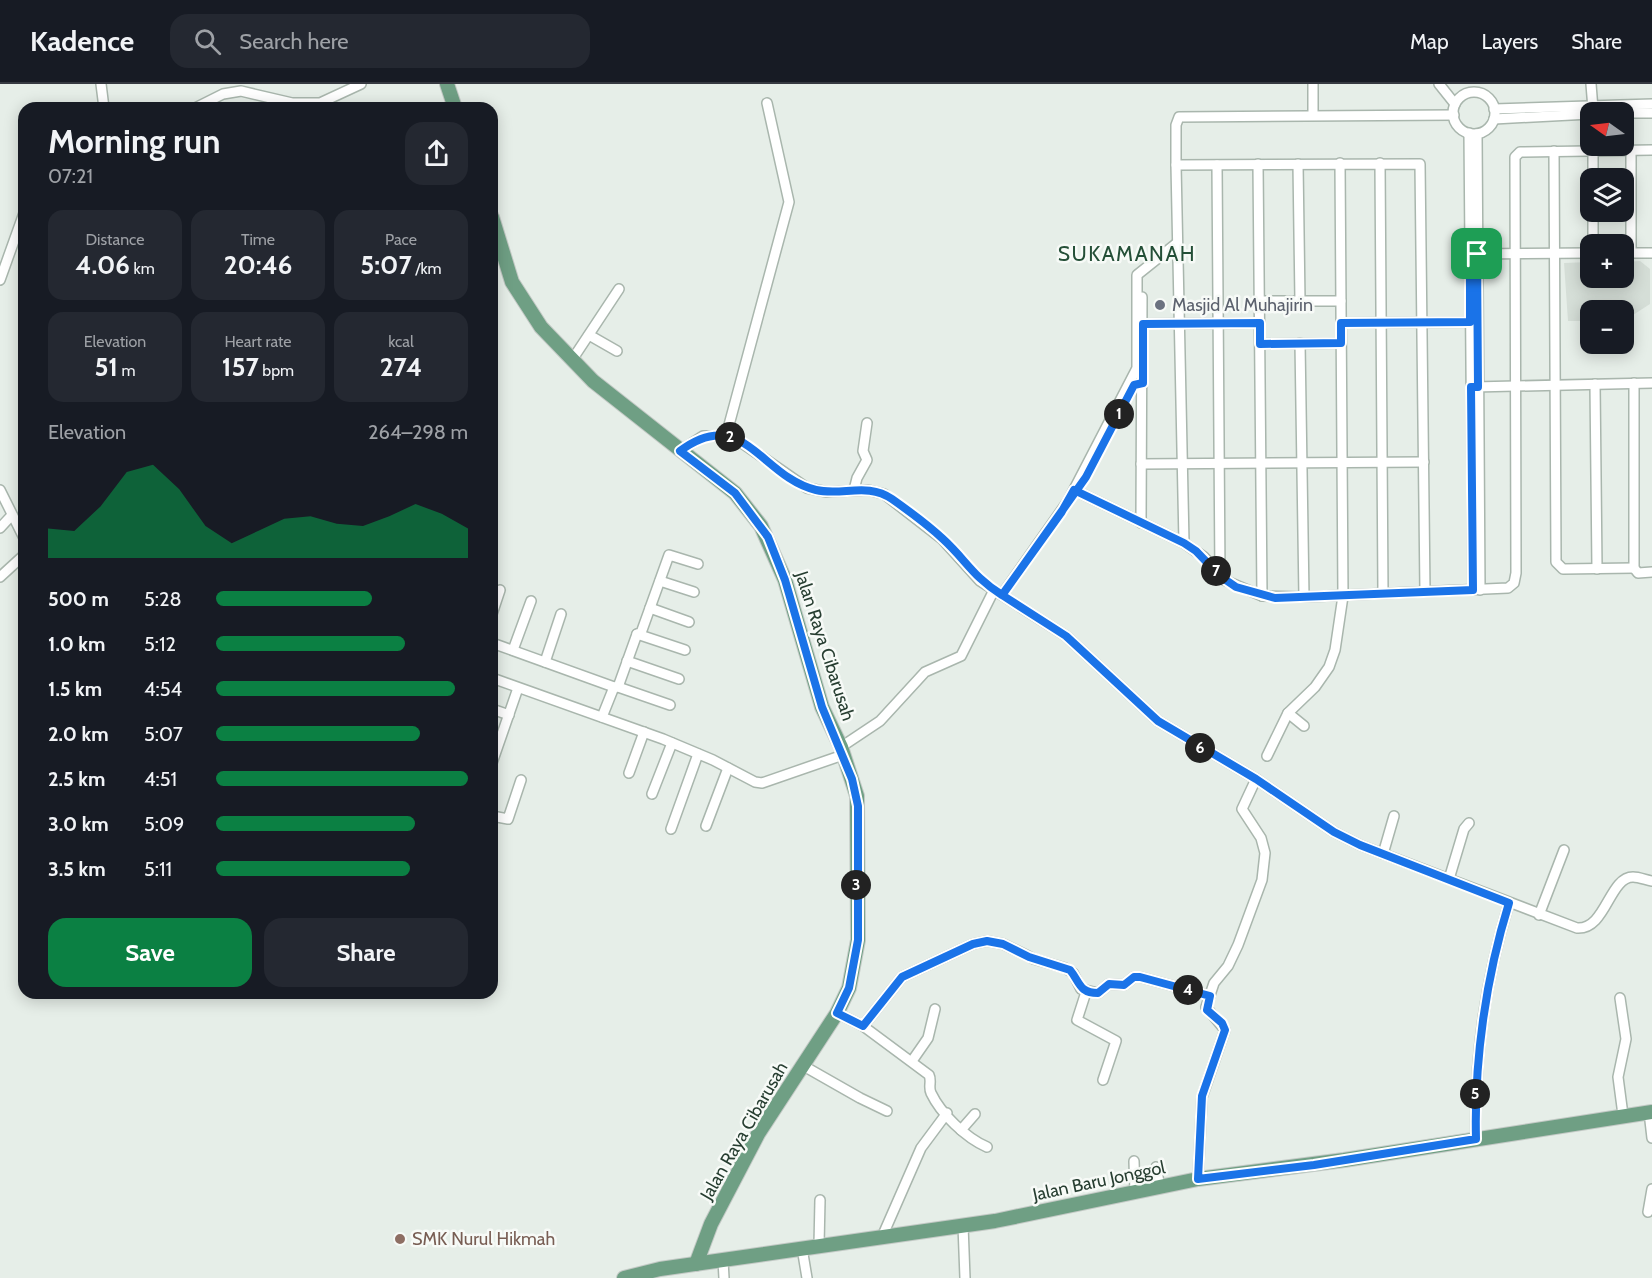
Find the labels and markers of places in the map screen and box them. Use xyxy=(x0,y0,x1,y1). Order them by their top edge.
pin xyxy=(1451,228,1502,279)
place label: Masjid Al Muhajirin xyxy=(1172,294,1313,316)
marker: Masjid Al Muhajirin xyxy=(1153,298,1167,312)
pin: 1 xyxy=(1104,399,1134,429)
pin: 2 xyxy=(715,422,745,452)
pin: 7 xyxy=(1201,556,1231,586)
pin: 6 xyxy=(1185,733,1215,763)
pin: 3 xyxy=(841,870,871,900)
pin: 4 xyxy=(1173,975,1203,1005)
pin: 5 xyxy=(1460,1079,1490,1109)
place label: SMK Nurul Hikmah xyxy=(412,1228,555,1250)
marker: SMK Nurul Hikmah xyxy=(393,1232,407,1246)

